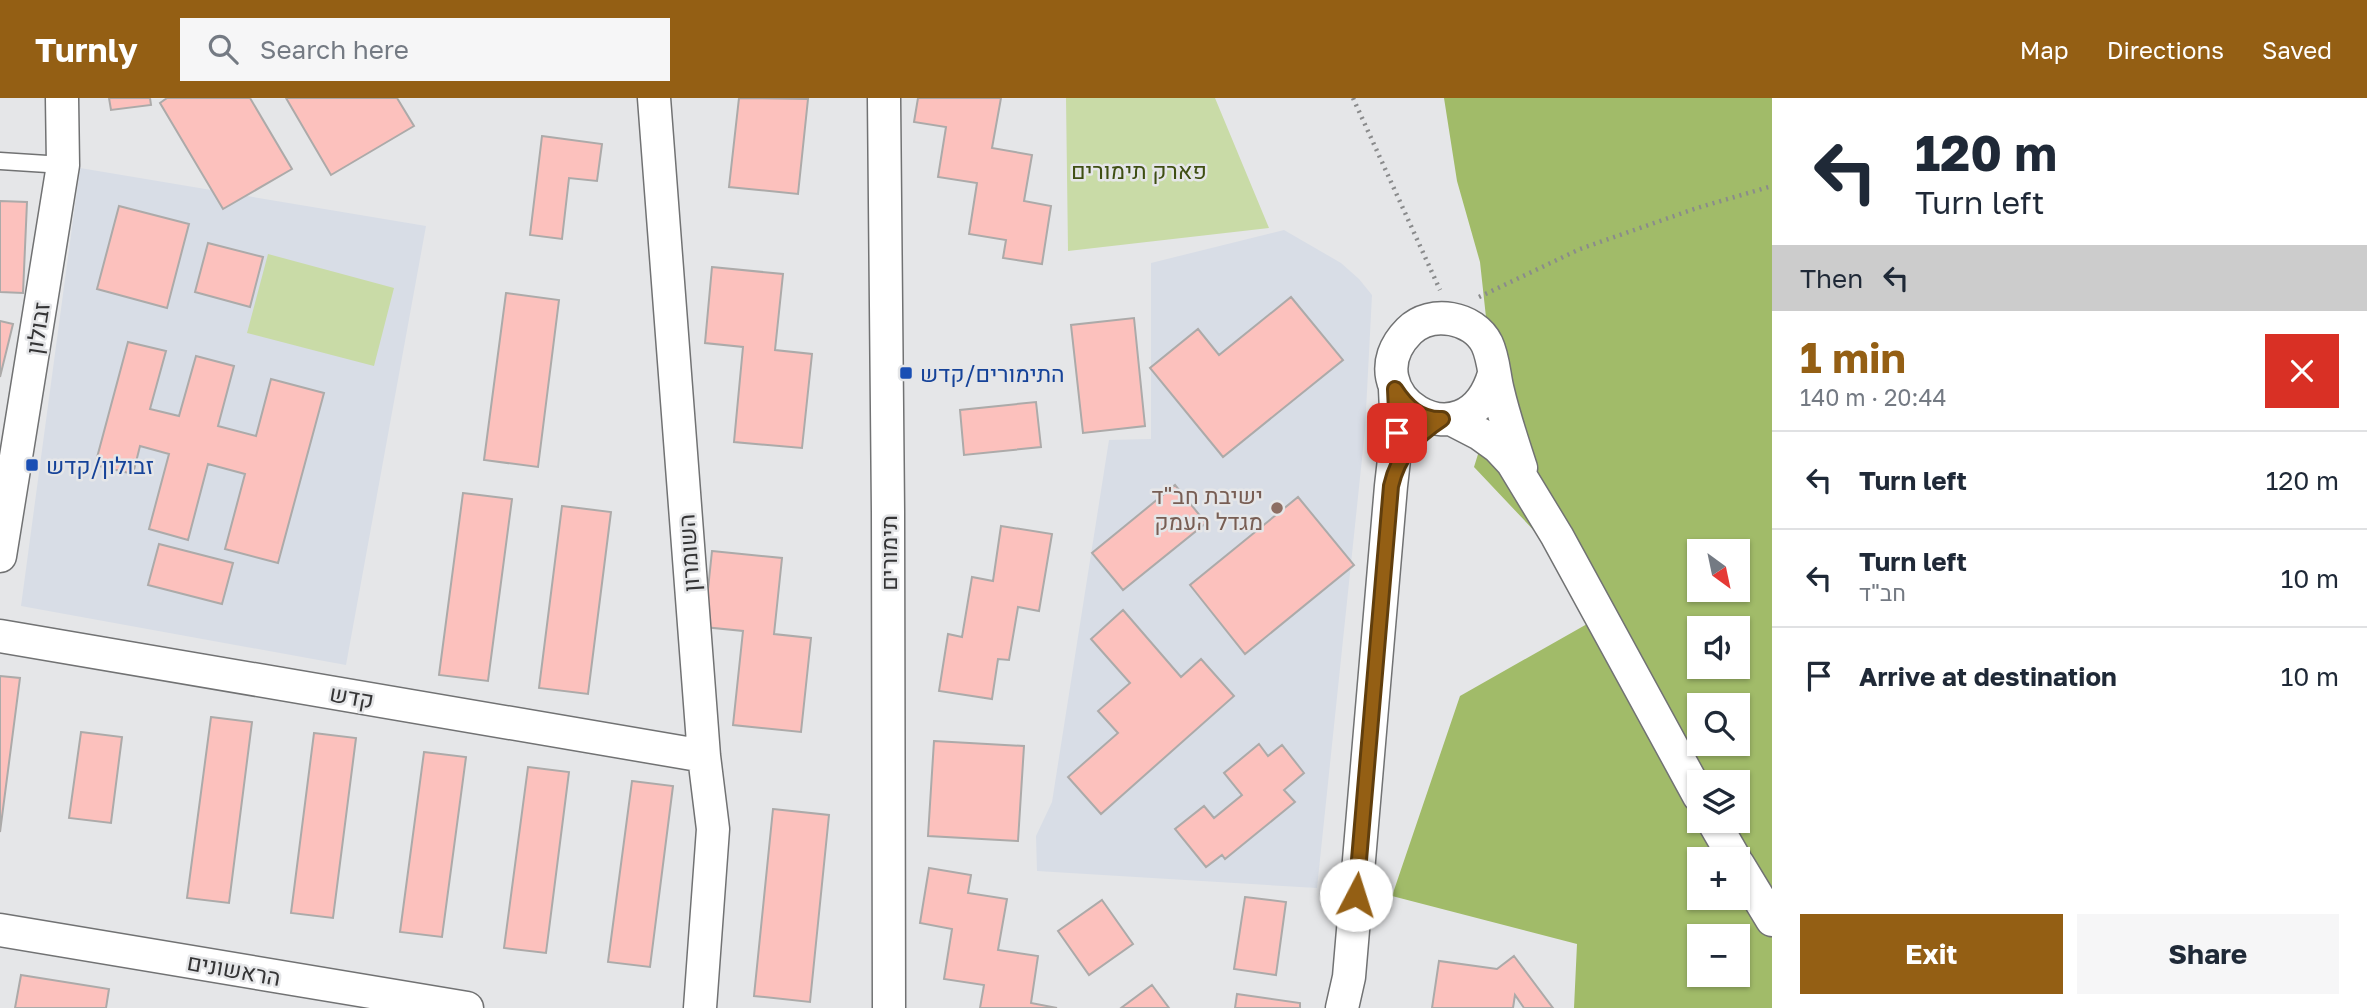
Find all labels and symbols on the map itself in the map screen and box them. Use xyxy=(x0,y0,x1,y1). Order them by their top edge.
park label: פארק תימורים xyxy=(1071,156,1207,184)
street label: זבולון xyxy=(19,300,55,356)
place label: התימורים/קדש xyxy=(920,359,1065,387)
marker: התימורים/קדש xyxy=(898,365,914,381)
pin xyxy=(1367,403,1427,463)
place label: זבולון/קדש xyxy=(46,451,154,479)
marker: זבולון/קדש xyxy=(24,457,40,473)
place label: ישיבת חב"ד מגדל העמק xyxy=(1152,481,1263,535)
marker: ישיבת חב"ד מגדל העמק xyxy=(1269,500,1285,516)
street label: השומרון xyxy=(671,513,705,593)
street label: תימורים xyxy=(874,515,902,591)
north arrow xyxy=(1687,539,1750,602)
street label: קדש xyxy=(328,678,376,714)
position arrow xyxy=(1319,858,1393,932)
street label: הראשונים xyxy=(185,947,283,991)

